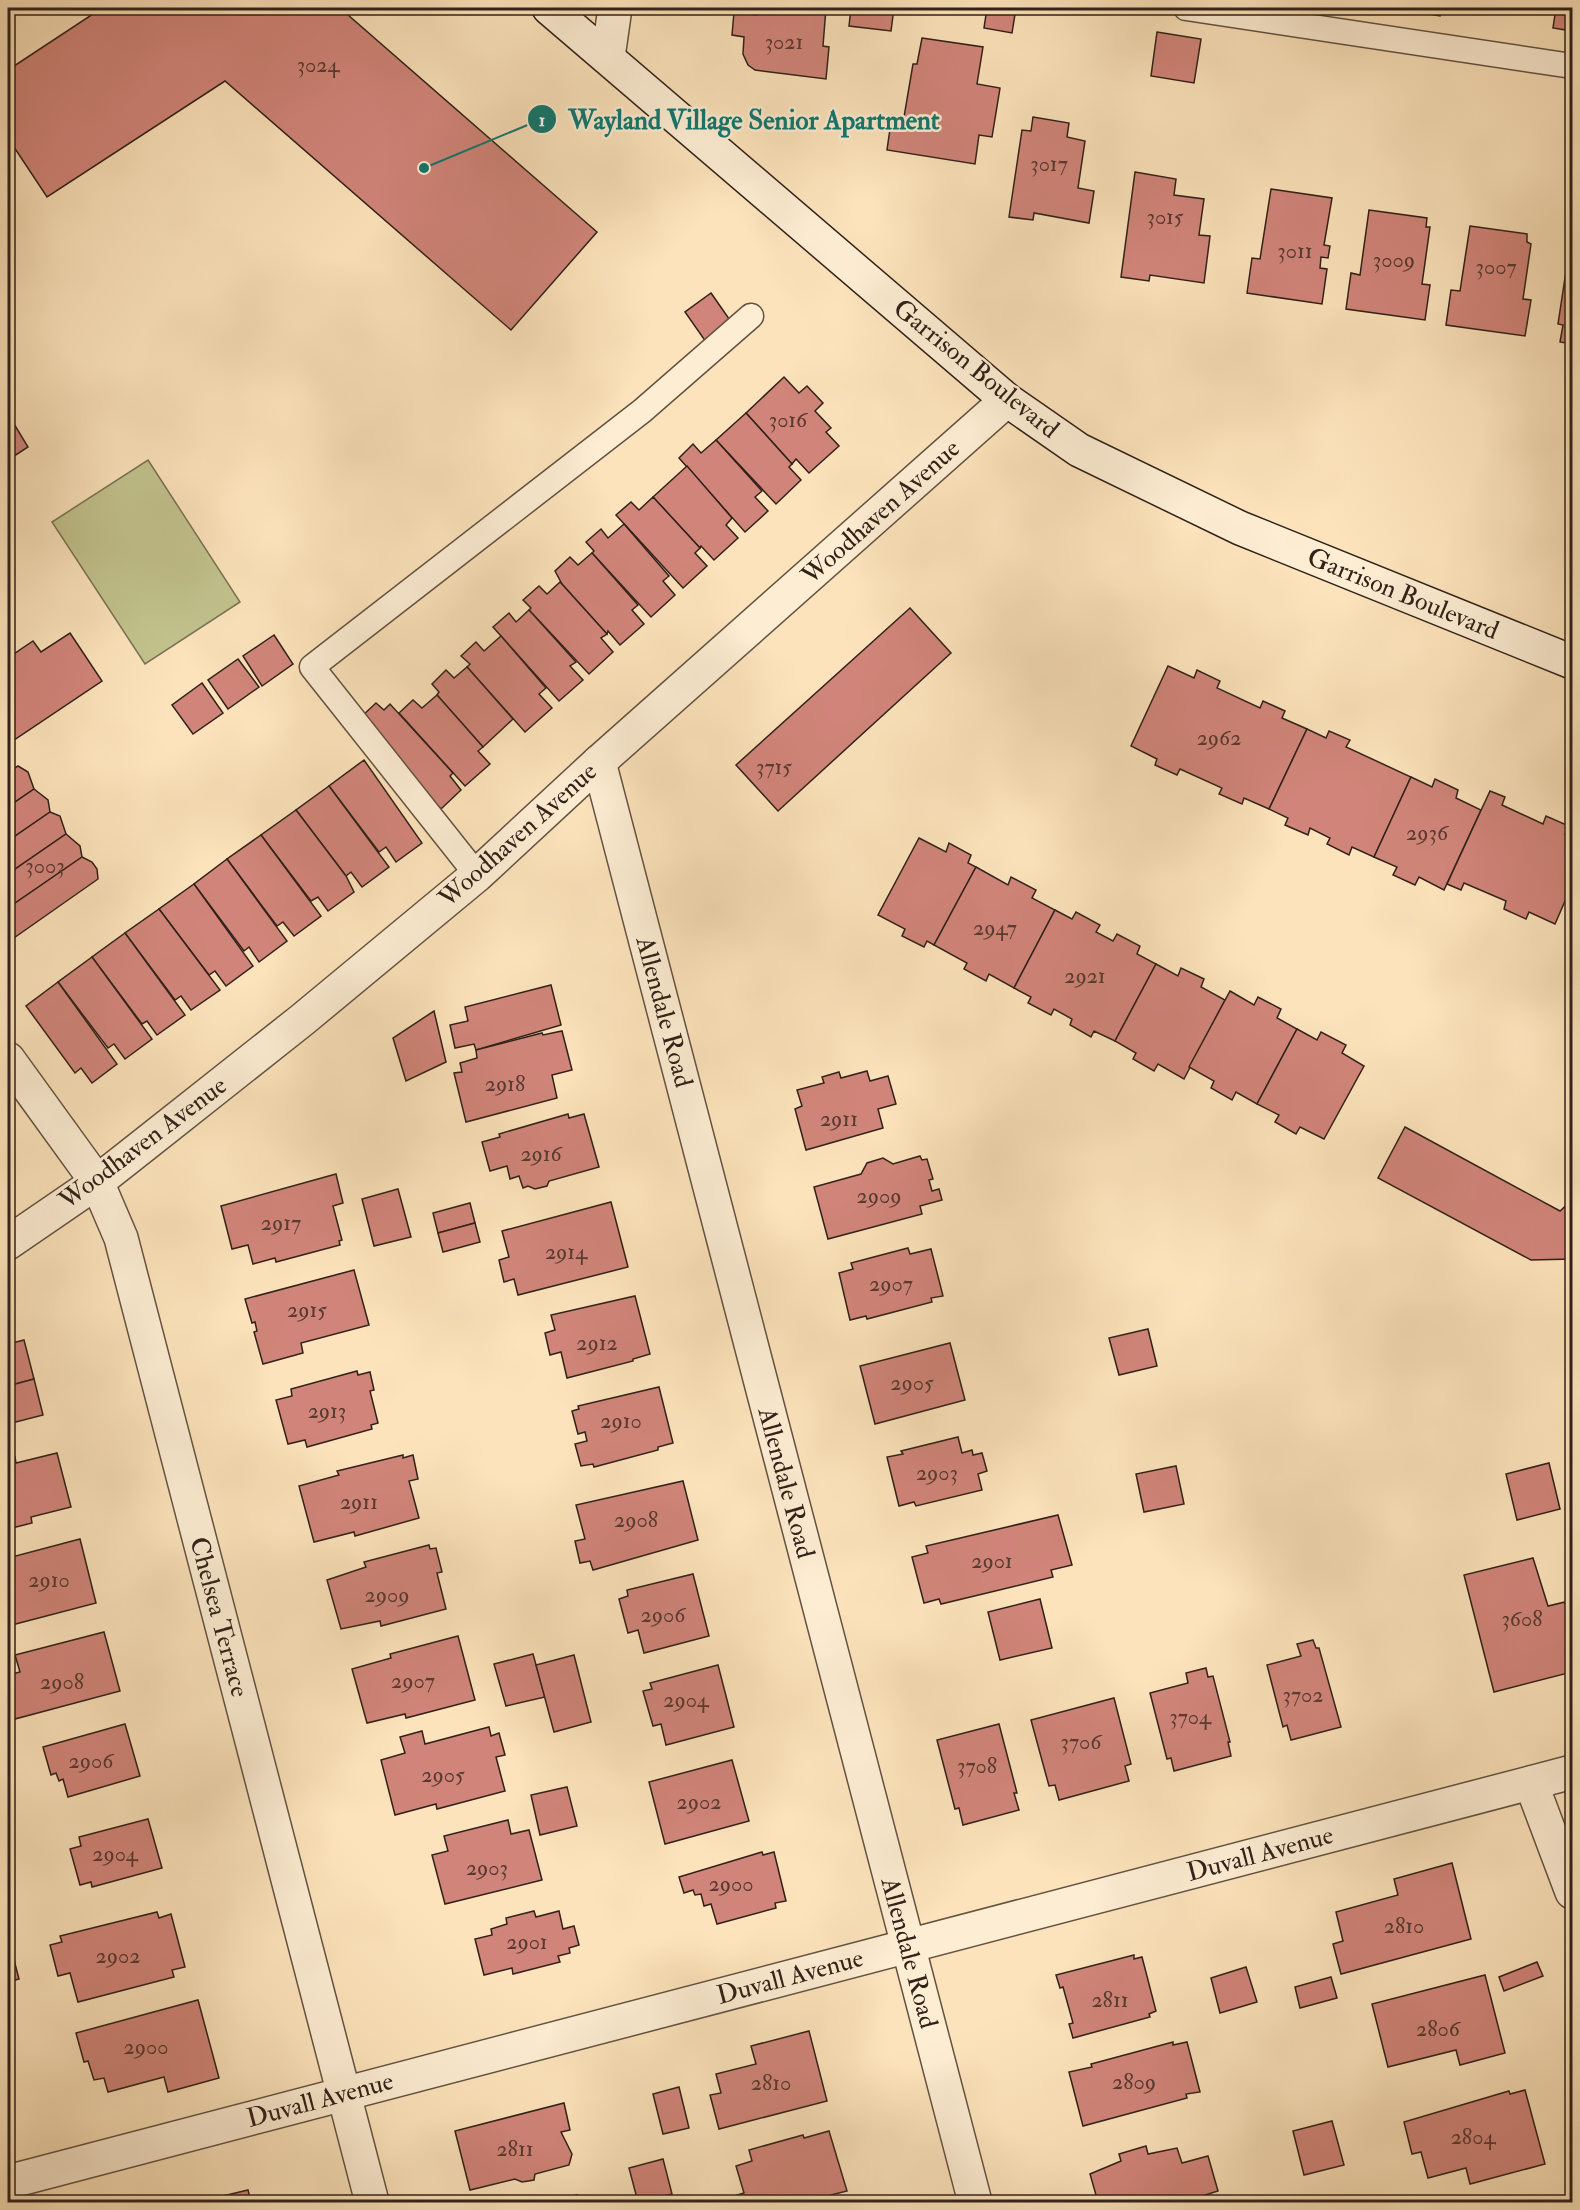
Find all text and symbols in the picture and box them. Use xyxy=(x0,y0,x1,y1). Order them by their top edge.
house number: 3021 xyxy=(765,28,803,56)
house number: 3024 xyxy=(297,51,341,79)
callout: Wayland Village Senior Apartment xyxy=(527,97,952,142)
text: Wayland Village Senior Apartment xyxy=(567,104,940,138)
text: 1 xyxy=(539,109,545,132)
house number: 3017 xyxy=(1030,150,1068,178)
house number: 3015 xyxy=(1146,203,1184,231)
house number: 3011 xyxy=(1277,237,1313,265)
house number: 3009 xyxy=(1373,246,1415,274)
house number: 3007 xyxy=(1475,253,1517,281)
street label: Garrison Boulevard xyxy=(887,292,1065,446)
house number: 3016 xyxy=(769,406,809,434)
street label: Woodhaven Avenue xyxy=(795,432,967,592)
street label: Garrison Boulevard xyxy=(1303,541,1504,647)
house number: 2962 xyxy=(1197,724,1241,752)
house number: 3715 xyxy=(756,753,792,781)
street label: Woodhaven Avenue xyxy=(432,755,604,915)
house number: 2936 xyxy=(1406,819,1450,847)
house number: 3003 xyxy=(25,852,65,880)
house number: 2947 xyxy=(973,914,1017,942)
street label: Allendale Road xyxy=(628,932,700,1091)
house number: 2921 xyxy=(1064,962,1106,990)
street label: Woodhaven Avenue xyxy=(52,1069,233,1217)
house number: 2918 xyxy=(485,1070,525,1098)
house number: 2911 xyxy=(820,1105,858,1133)
house number: 2916 xyxy=(520,1140,564,1168)
house number: 2909 xyxy=(857,1182,901,1210)
house number: 2917 xyxy=(261,1209,301,1237)
house number: 2914 xyxy=(545,1238,588,1266)
house number: 2907 xyxy=(869,1270,913,1298)
house number: 2915 xyxy=(287,1296,327,1324)
house number: 2912 xyxy=(576,1329,618,1357)
house number: 2905 xyxy=(890,1369,934,1397)
house number: 2913 xyxy=(308,1397,346,1425)
street label: Allendale Road xyxy=(750,1403,822,1562)
house number: 2910 xyxy=(600,1407,642,1435)
house number: 2903 xyxy=(916,1459,958,1487)
house number: 2911 xyxy=(340,1488,378,1516)
house number: 2908 xyxy=(614,1506,658,1534)
street label: Chelsea Terrace xyxy=(182,1533,256,1701)
house number: 2901 xyxy=(971,1547,1013,1575)
house number: 2910 xyxy=(28,1566,70,1594)
house number: 2909 xyxy=(365,1581,409,1609)
house number: 2906 xyxy=(641,1601,687,1629)
house number: 3608 xyxy=(1501,1605,1543,1633)
house number: 2907 xyxy=(391,1667,435,1695)
house number: 2908 xyxy=(40,1668,84,1696)
house number: 3702 xyxy=(1283,1681,1323,1709)
house number: 2904 xyxy=(663,1686,710,1714)
house number: 3704 xyxy=(1169,1703,1212,1731)
house number: 3706 xyxy=(1061,1728,1103,1756)
house number: 2906 xyxy=(69,1747,115,1775)
house number: 3708 xyxy=(957,1752,997,1780)
house number: 2905 xyxy=(421,1761,465,1789)
house number: 2902 xyxy=(677,1788,721,1816)
street label: Duvall Avenue xyxy=(1183,1819,1337,1889)
house number: 2904 xyxy=(92,1840,139,1868)
house number: 2903 xyxy=(466,1854,508,1882)
house number: 2900 xyxy=(709,1870,753,1898)
street label: Allendale Road xyxy=(873,1873,945,2032)
house number: 2810 xyxy=(1384,1912,1424,1940)
house number: 2901 xyxy=(506,1928,548,1956)
house number: 2902 xyxy=(96,1942,140,1970)
street label: Duvall Avenue xyxy=(713,1942,867,2012)
house number: 2811 xyxy=(1091,1986,1129,2014)
house number: 2806 xyxy=(1416,2015,1462,2043)
house number: 2900 xyxy=(124,2033,168,2061)
street label: Duvall Avenue xyxy=(243,2065,397,2135)
house number: 2809 xyxy=(1112,2068,1156,2096)
house number: 2810 xyxy=(751,2069,791,2097)
house number: 2804 xyxy=(1451,2123,1496,2151)
house number: 2811 xyxy=(496,2135,534,2163)

